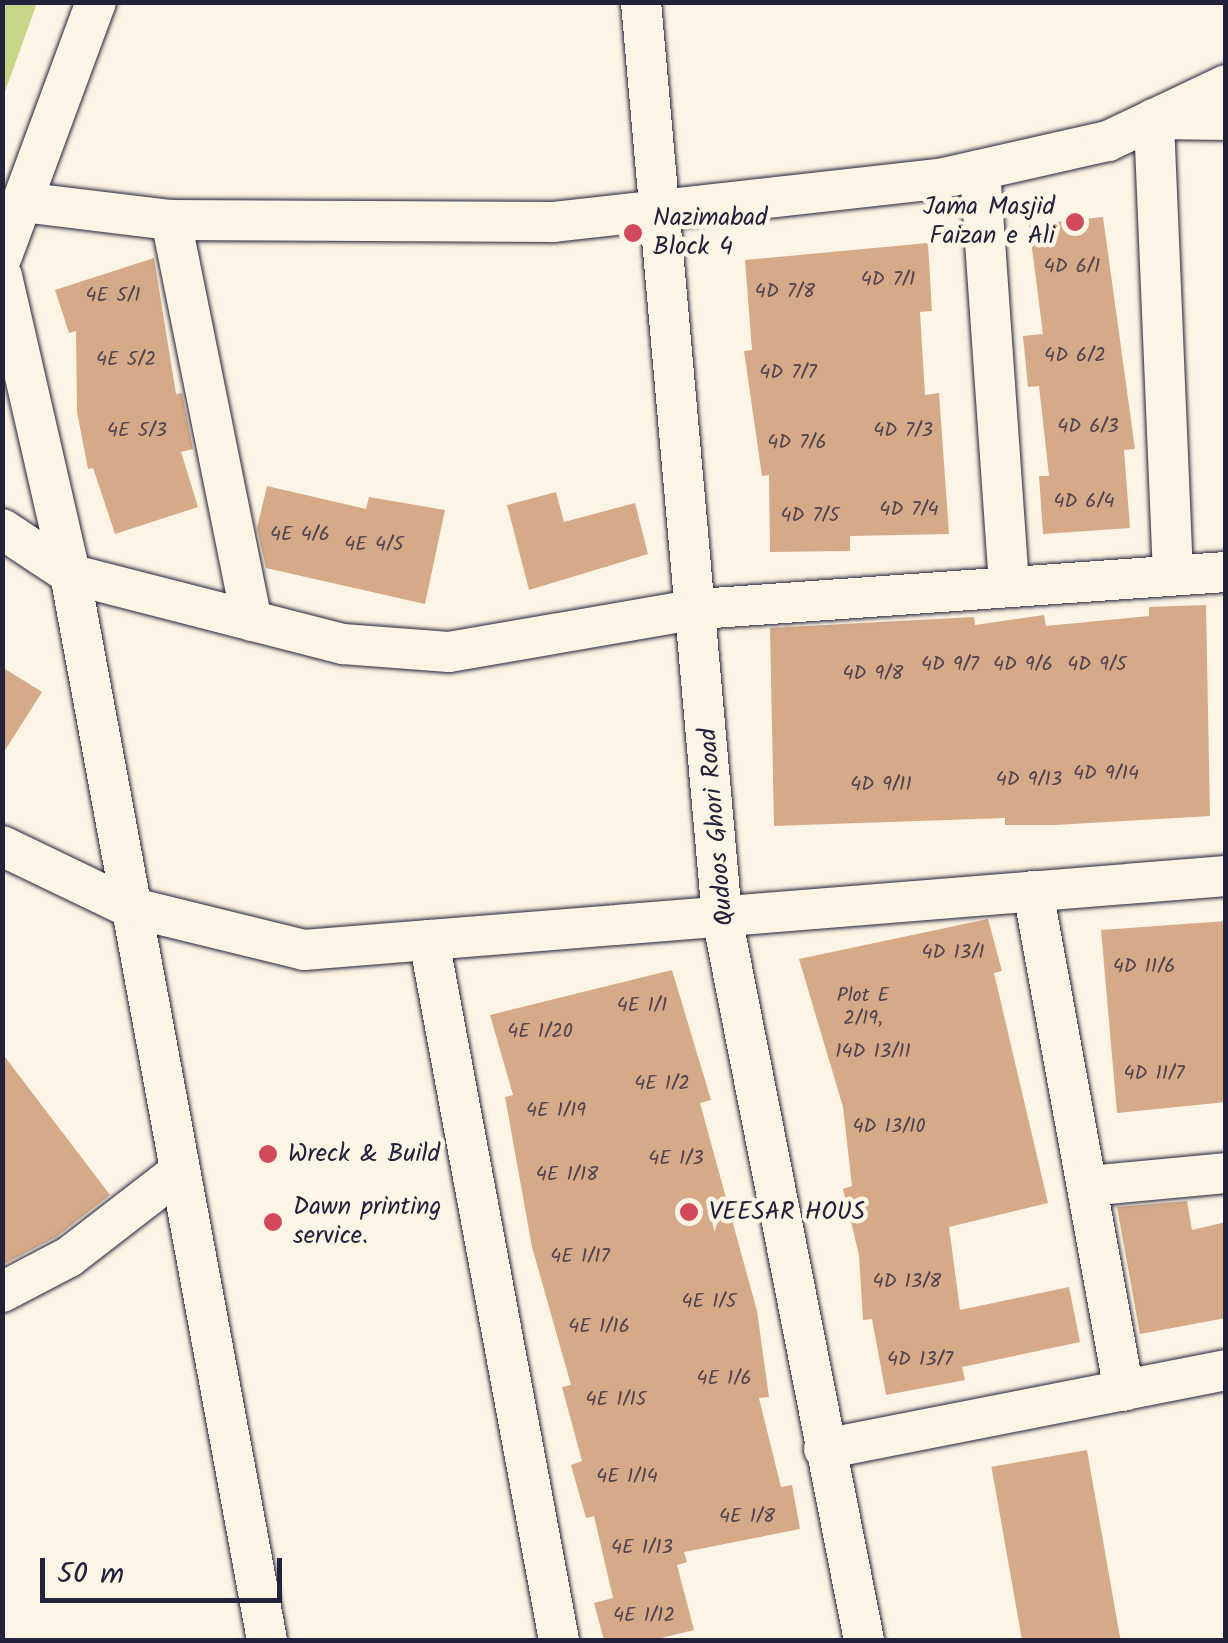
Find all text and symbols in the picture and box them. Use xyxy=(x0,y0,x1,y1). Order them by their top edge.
place label: Jama Masjid Faizan e Ali xyxy=(923,193,1055,252)
place label: Nazimabad Block 4 xyxy=(653,204,768,263)
marker: Jama Masjid Faizan e Ali xyxy=(1064,211,1086,233)
marker: Nazimabad Block 4 xyxy=(622,222,644,244)
house number: 4D 6/1 xyxy=(1044,255,1100,279)
house number: 4D 7/1 xyxy=(861,268,915,292)
house number: 4D 7/8 xyxy=(755,280,815,304)
house number: 4E 5/1 xyxy=(86,284,140,308)
house number: 4D 6/2 xyxy=(1044,344,1106,368)
house number: 4E 5/2 xyxy=(96,348,156,372)
house number: 4D 7/7 xyxy=(759,361,817,385)
house number: 4D 6/3 xyxy=(1057,415,1119,439)
house number: 4E 5/3 xyxy=(107,419,167,443)
house number: 4D 7/3 xyxy=(873,419,933,443)
house number: 4D 7/6 xyxy=(767,431,827,455)
house number: 4D 6/4 xyxy=(1053,490,1115,514)
house number: 4D 7/4 xyxy=(879,498,939,522)
house number: 4D 7/5 xyxy=(781,504,839,528)
house number: 4E 4/6 xyxy=(270,523,330,547)
house number: 4E 4/5 xyxy=(344,533,404,557)
house number: 4D 9/7 xyxy=(921,653,979,677)
house number: 4D 9/6 xyxy=(993,653,1053,677)
house number: 4D 9/5 xyxy=(1067,653,1127,677)
house number: 4D 9/8 xyxy=(843,662,903,686)
street label: Qudoos Ghori Road xyxy=(693,727,741,927)
house number: 4D 9/14 xyxy=(1073,762,1139,786)
house number: 4D 9/13 xyxy=(996,768,1062,792)
house number: 4D 9/11 xyxy=(850,773,912,797)
house number: 4D 13/1 xyxy=(922,941,984,965)
house number: 4D 11/6 xyxy=(1113,955,1175,979)
house number: Plot E 2/19, xyxy=(837,985,889,1032)
house number: 4E 1/1 xyxy=(617,994,667,1018)
house number: 4E 1/20 xyxy=(507,1020,573,1044)
house number: 14D 13/11 xyxy=(835,1040,911,1064)
house number: 4D 11/7 xyxy=(1124,1062,1184,1086)
house number: 4E 1/2 xyxy=(634,1072,690,1096)
house number: 4E 1/19 xyxy=(526,1099,586,1123)
house number: 4D 13/10 xyxy=(853,1115,925,1139)
place label: Wreck & Build xyxy=(288,1139,440,1169)
marker: Wreck & Build xyxy=(257,1143,279,1165)
house number: 4E 1/3 xyxy=(648,1147,704,1171)
house number: 4E 1/18 xyxy=(536,1163,598,1187)
place label: Dawn printing service. xyxy=(293,1193,441,1252)
place label: VEESAR HOUS xyxy=(709,1197,865,1227)
marker: VEESAR HOUS xyxy=(678,1201,700,1223)
marker: Dawn printing service. xyxy=(262,1211,284,1233)
house number: 4E 1/17 xyxy=(550,1245,610,1269)
house number: 4D 13/8 xyxy=(873,1270,941,1294)
house number: 4E 1/5 xyxy=(682,1290,736,1314)
house number: 4E 1/16 xyxy=(568,1315,630,1339)
house number: 4D 13/7 xyxy=(887,1348,953,1372)
house number: 4E 1/6 xyxy=(696,1367,752,1391)
house number: 4E 1/15 xyxy=(585,1388,647,1412)
house number: 4E 1/14 xyxy=(596,1465,658,1489)
house number: 4E 1/8 xyxy=(719,1505,775,1529)
house number: 4E 1/13 xyxy=(611,1536,673,1560)
scale bar xyxy=(45,1538,288,1600)
text: 50 m xyxy=(57,1551,124,1599)
house number: 4E 1/12 xyxy=(613,1604,675,1628)

